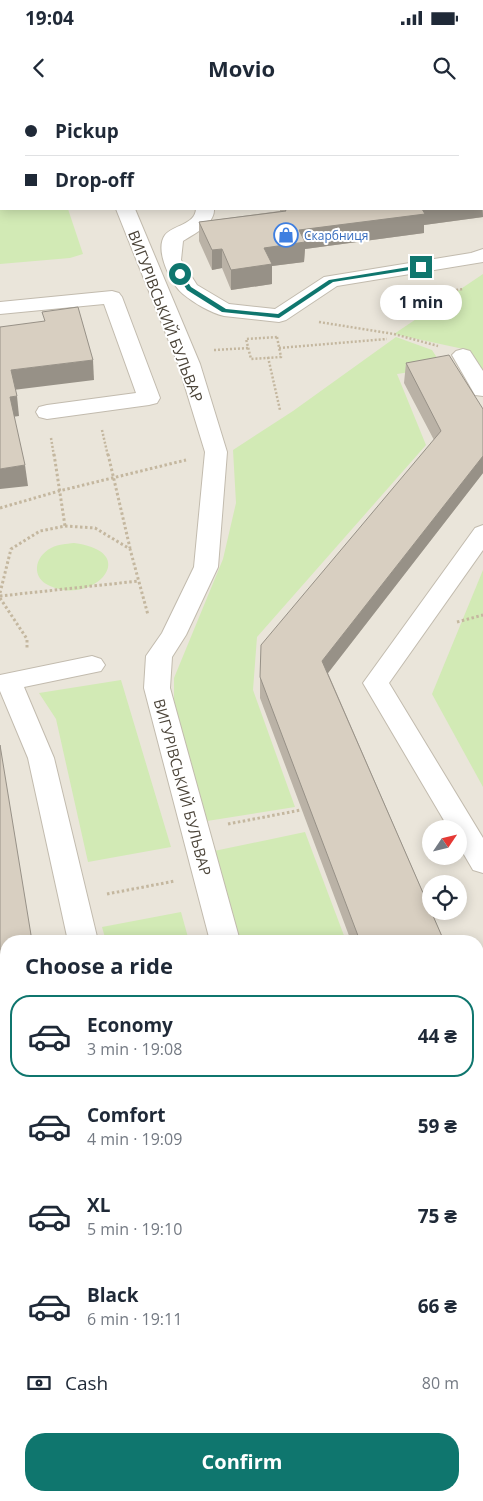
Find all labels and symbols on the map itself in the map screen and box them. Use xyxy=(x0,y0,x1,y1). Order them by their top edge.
shop icon: Скарбниця xyxy=(273,222,299,248)
street label: ВИГУРІВСЬКИЙ БУЛЬВАР xyxy=(124,227,208,405)
place label: Скарбниця xyxy=(304,227,368,244)
route end xyxy=(410,256,432,278)
route start xyxy=(169,263,191,285)
callout: 1 min xyxy=(380,284,462,320)
street label: ВИГУРІВСЬКИЙ БУЛЬВАР xyxy=(150,696,216,878)
north arrow xyxy=(422,820,468,865)

